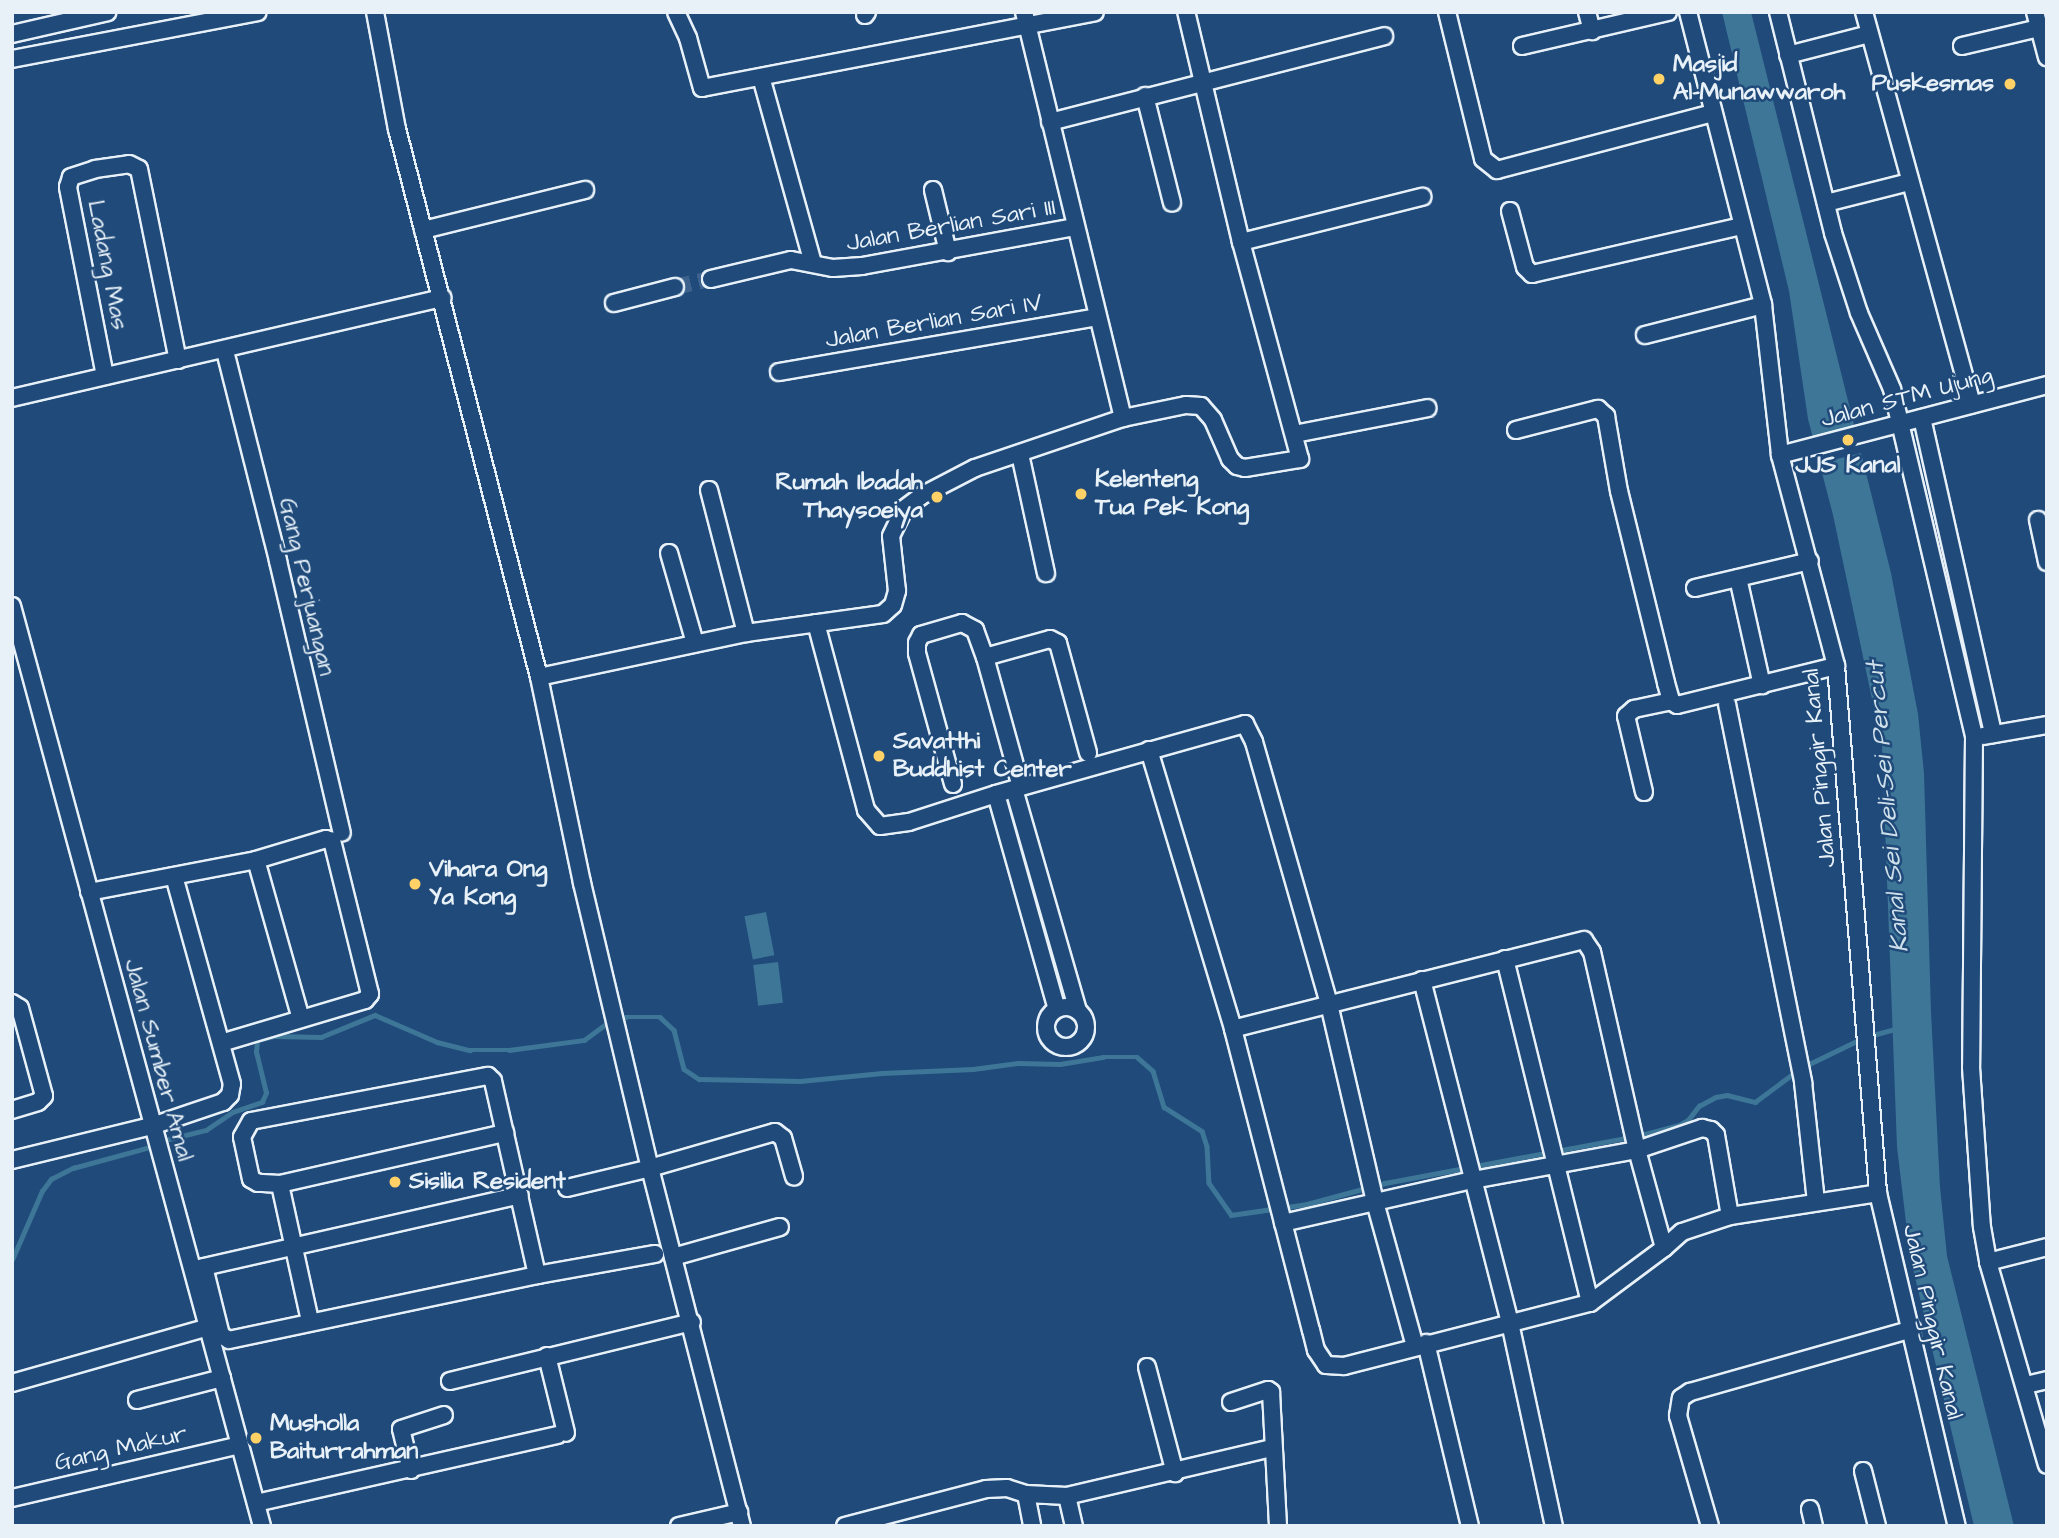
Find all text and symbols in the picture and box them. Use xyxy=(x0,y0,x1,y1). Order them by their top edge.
place label: Masjid Al-Munawwaroh xyxy=(1673,51,1846,107)
place label: Puskesmas xyxy=(1872,70,1994,98)
marker: Masjid Al-Munawwaroh xyxy=(1651,71,1667,87)
marker: Puskesmas xyxy=(2000,74,2020,94)
street label: Jalan Berlian Sari III xyxy=(844,193,1058,259)
street label: Ladang Mas xyxy=(80,198,134,332)
street label: Jalan Berlian Sari IV xyxy=(823,289,1045,355)
street label: Jalan STM Ujung xyxy=(1818,361,1996,435)
marker: JJS Kanal xyxy=(1840,432,1856,448)
place label: JJS Kanal xyxy=(1795,452,1901,480)
place label: Kelenteng Tua Pek Kong xyxy=(1095,466,1249,522)
place label: Rumah Ibadah Thaysoeiya xyxy=(776,469,923,525)
marker: Kelenteng Tua Pek Kong xyxy=(1073,486,1089,502)
marker: Rumah Ibadah Thaysoeiya xyxy=(929,489,945,505)
street label: Gang Perjuangan xyxy=(272,495,340,679)
water label: Kanal Sei Deli–Sei Percut xyxy=(1860,660,1916,954)
street label: Jalan Pinggir Kanal xyxy=(1797,667,1843,869)
place label: Savatthi Buddhist Center xyxy=(893,728,1072,784)
marker: Savatthi Buddhist Center xyxy=(871,748,887,764)
place label: Vihara Ong Ya Kong xyxy=(429,856,547,912)
marker: Vihara Ong Ya Kong xyxy=(407,876,423,892)
street label: Jalan Sumber Amal xyxy=(117,956,199,1164)
place label: Sisilia Resident xyxy=(409,1168,566,1196)
marker: Sisilia Resident xyxy=(387,1174,403,1190)
street label: Jalan Pinggir Kanal xyxy=(1896,1222,1968,1422)
place label: Musholla Baiturrahman xyxy=(270,1410,418,1466)
street label: Gang Makur xyxy=(52,1420,190,1478)
marker: Musholla Baiturrahman xyxy=(248,1430,264,1446)

